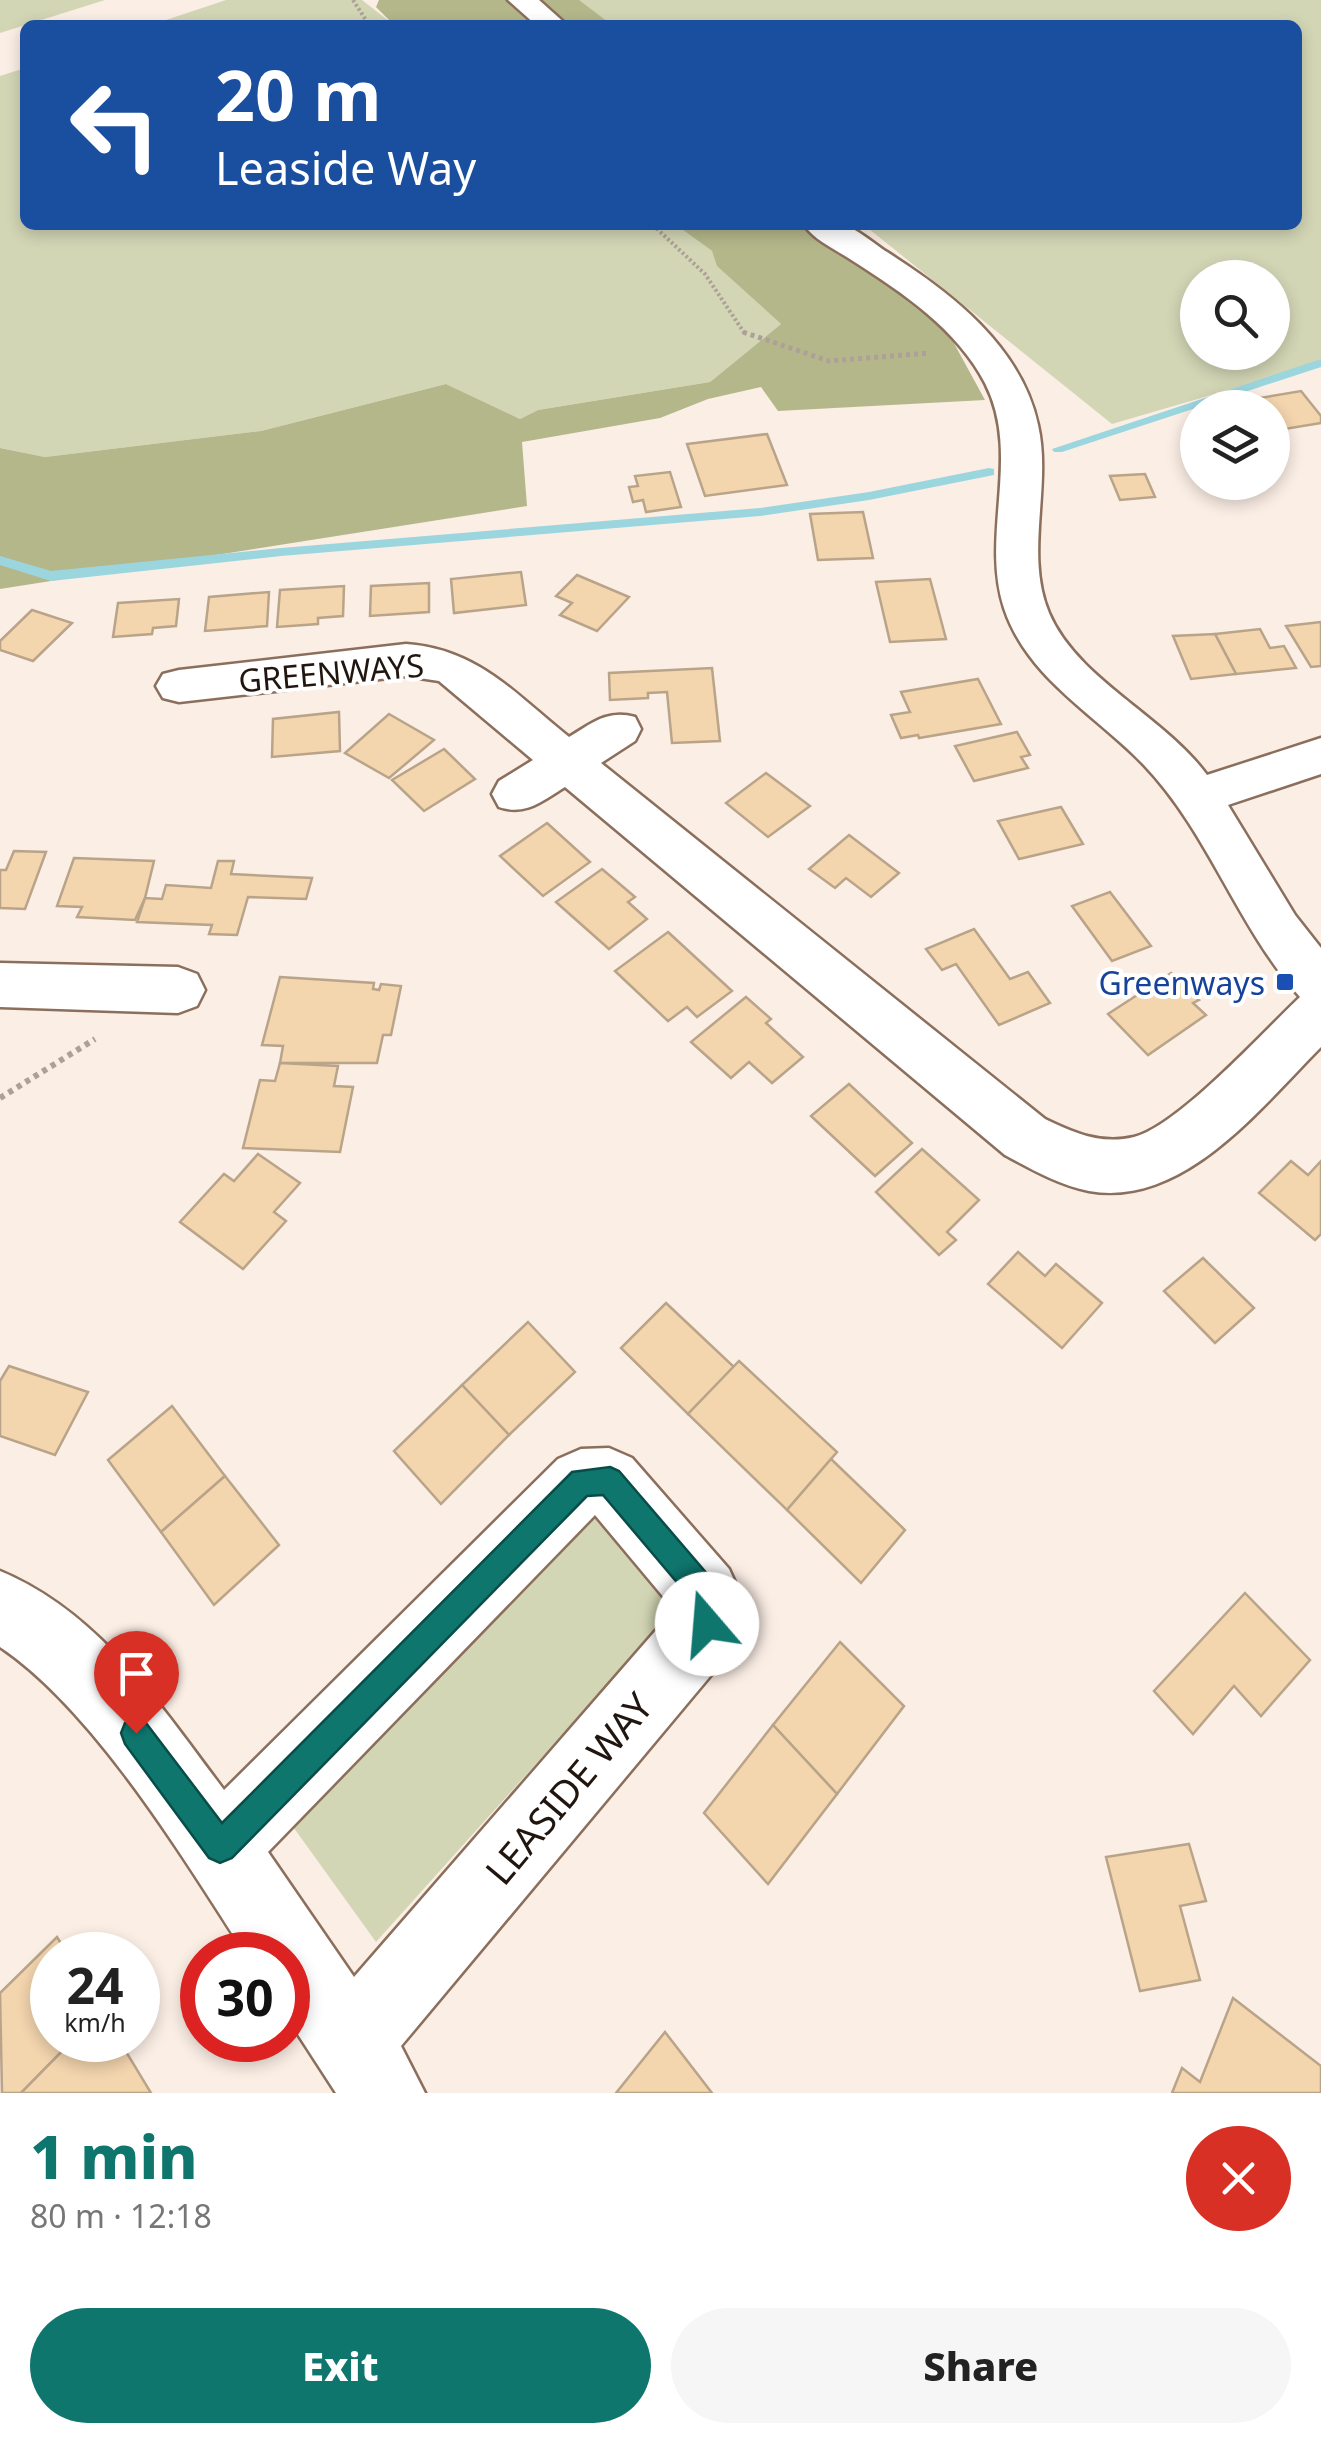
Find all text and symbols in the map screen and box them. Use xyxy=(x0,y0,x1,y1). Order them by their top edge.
text: 20 m xyxy=(215,46,382,142)
icon: left xyxy=(50,60,180,190)
text: Leaside Way xyxy=(215,137,476,198)
map controls xyxy=(1180,260,1290,500)
button: search xyxy=(1180,260,1290,370)
button: layers xyxy=(1180,390,1290,500)
street label: GREENWAYS xyxy=(237,642,425,702)
place label: Greenways xyxy=(1099,961,1265,1004)
marker: Greenways xyxy=(1274,971,1296,993)
position arrow xyxy=(655,1572,759,1676)
pin xyxy=(94,1631,179,1734)
icon: arrive xyxy=(109,1646,164,1701)
street label: LEASIDE WAY xyxy=(473,1681,664,1895)
speed limit sign: 30 xyxy=(180,1932,310,2062)
text: 24 xyxy=(66,1951,124,2019)
text: km/h xyxy=(64,2005,126,2039)
text: 1 min xyxy=(30,2115,198,2197)
button: close xyxy=(1186,2126,1291,2231)
text: 80 m · 12:18 xyxy=(30,2194,212,2237)
button: Exit xyxy=(30,2308,651,2423)
button: Share xyxy=(671,2308,1291,2423)

